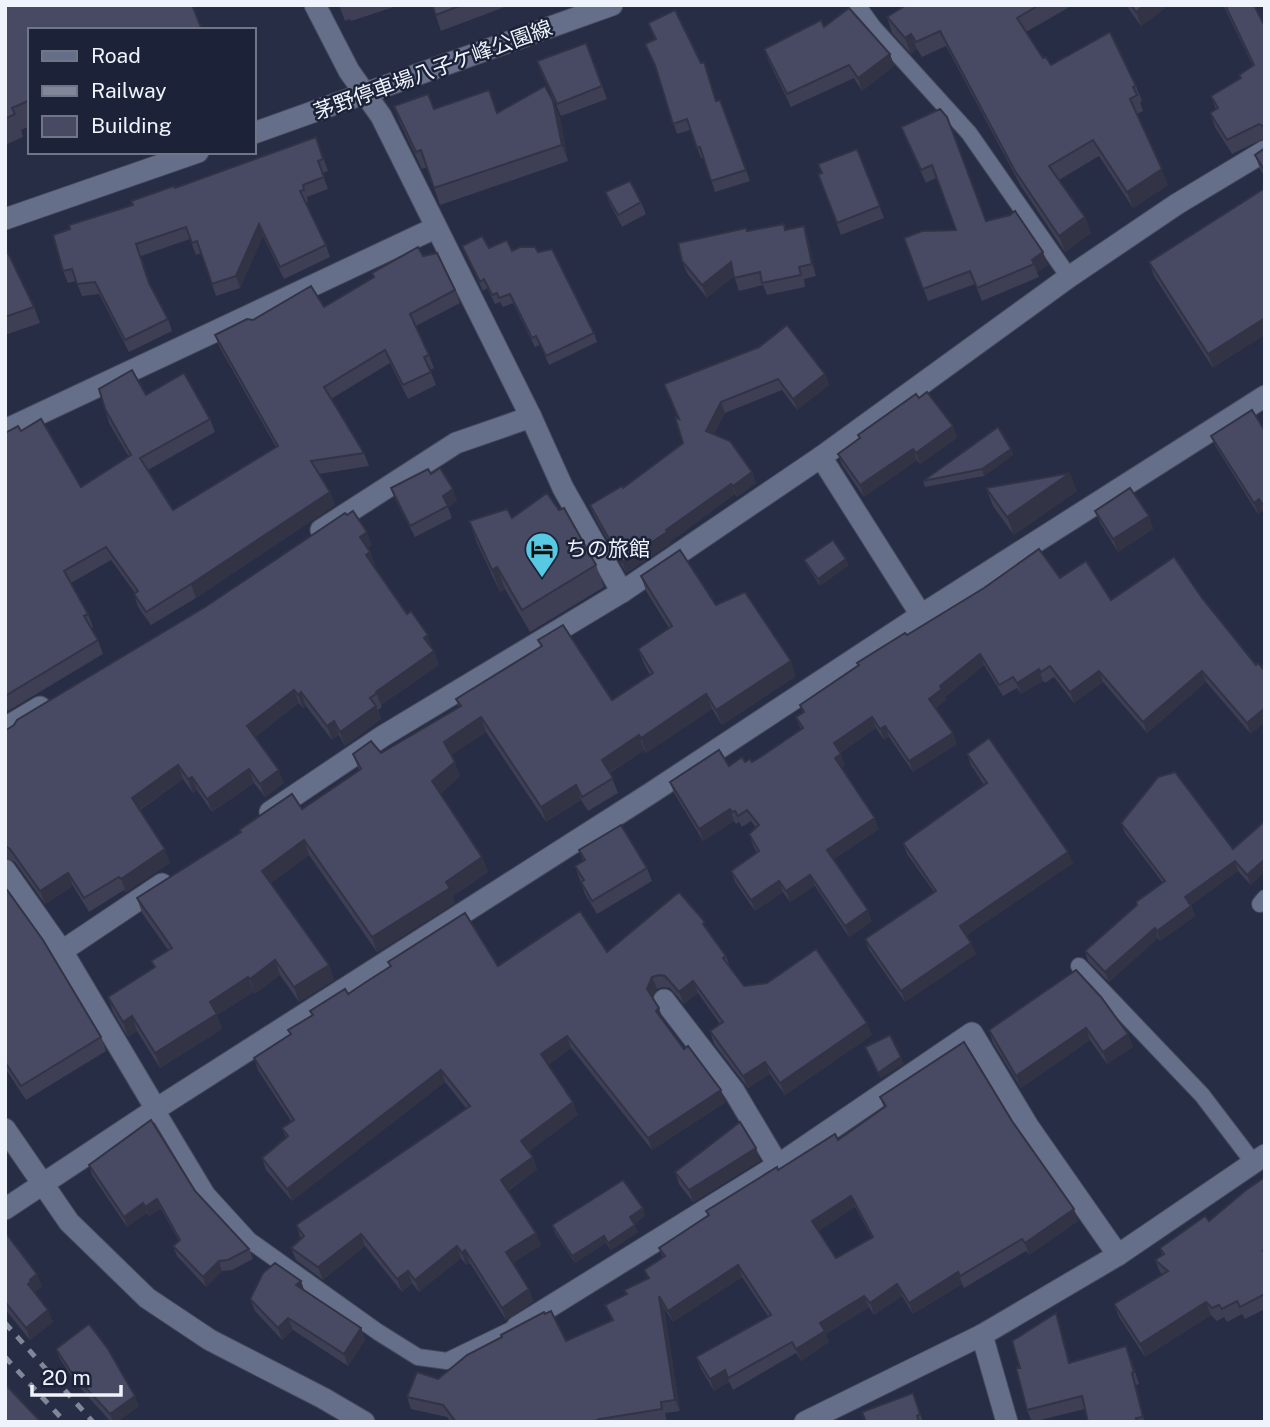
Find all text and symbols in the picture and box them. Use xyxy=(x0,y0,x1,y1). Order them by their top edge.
street label: 茅野停車場八子ケ峰公園線 xyxy=(310,15,556,124)
legend xyxy=(28,28,256,154)
text: Road xyxy=(91,43,141,68)
text: Railway xyxy=(91,78,167,103)
text: Building xyxy=(91,113,172,138)
hotel icon: ちの旅館 xyxy=(523,530,561,579)
place label: ちの旅館 xyxy=(566,536,650,561)
scale bar xyxy=(32,1354,121,1398)
text: 20 m xyxy=(42,1365,91,1390)

